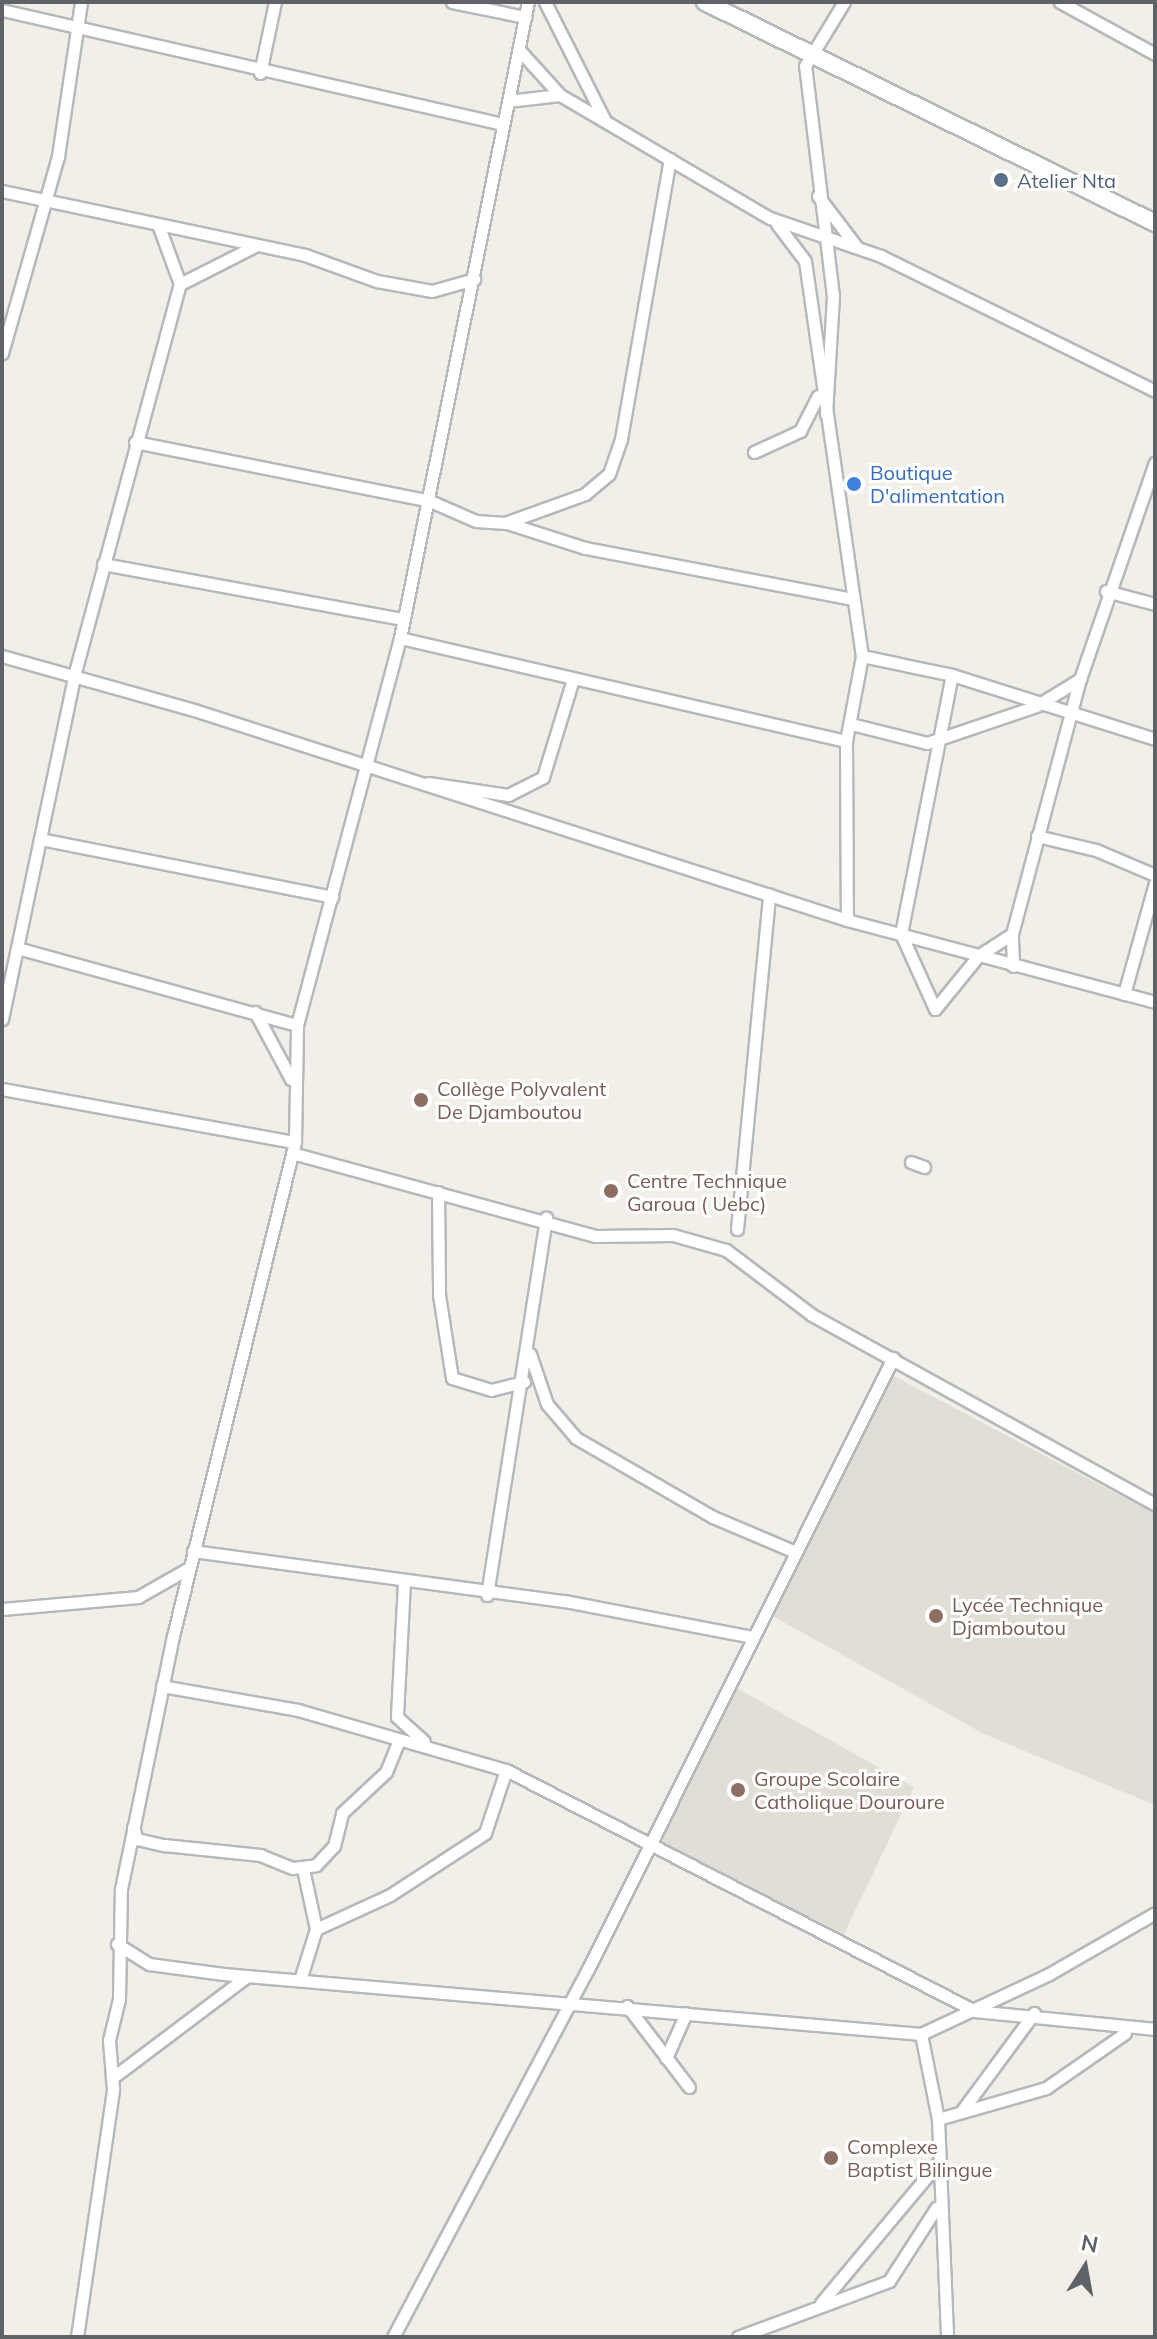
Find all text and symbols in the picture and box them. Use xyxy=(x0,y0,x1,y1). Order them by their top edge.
place label: Atelier Nta xyxy=(1017,168,1116,192)
marker: Atelier Nta xyxy=(992,171,1010,189)
place label: Boutique D'alimentation xyxy=(870,460,1005,507)
marker: Boutique D'alimentation xyxy=(845,475,863,493)
place label: Collège Polyvalent De Djamboutou xyxy=(437,1076,606,1123)
marker: Collège Polyvalent De Djamboutou xyxy=(412,1091,430,1109)
place label: Centre Technique Garoua ( Uebc) xyxy=(627,1168,787,1215)
marker: Centre Technique Garoua ( Uebc) xyxy=(602,1182,620,1200)
place label: Lycée Technique Djamboutou xyxy=(952,1592,1103,1639)
marker: Lycée Technique Djamboutou xyxy=(927,1607,945,1625)
place label: Groupe Scolaire Catholique Douroure xyxy=(754,1766,945,1813)
marker: Groupe Scolaire Catholique Douroure xyxy=(729,1781,747,1799)
place label: Complexe Baptist Bilingue xyxy=(847,2134,992,2181)
marker: Complexe Baptist Bilingue xyxy=(822,2149,840,2167)
north arrow xyxy=(1045,2227,1125,2307)
text: N xyxy=(1079,2228,1100,2259)

